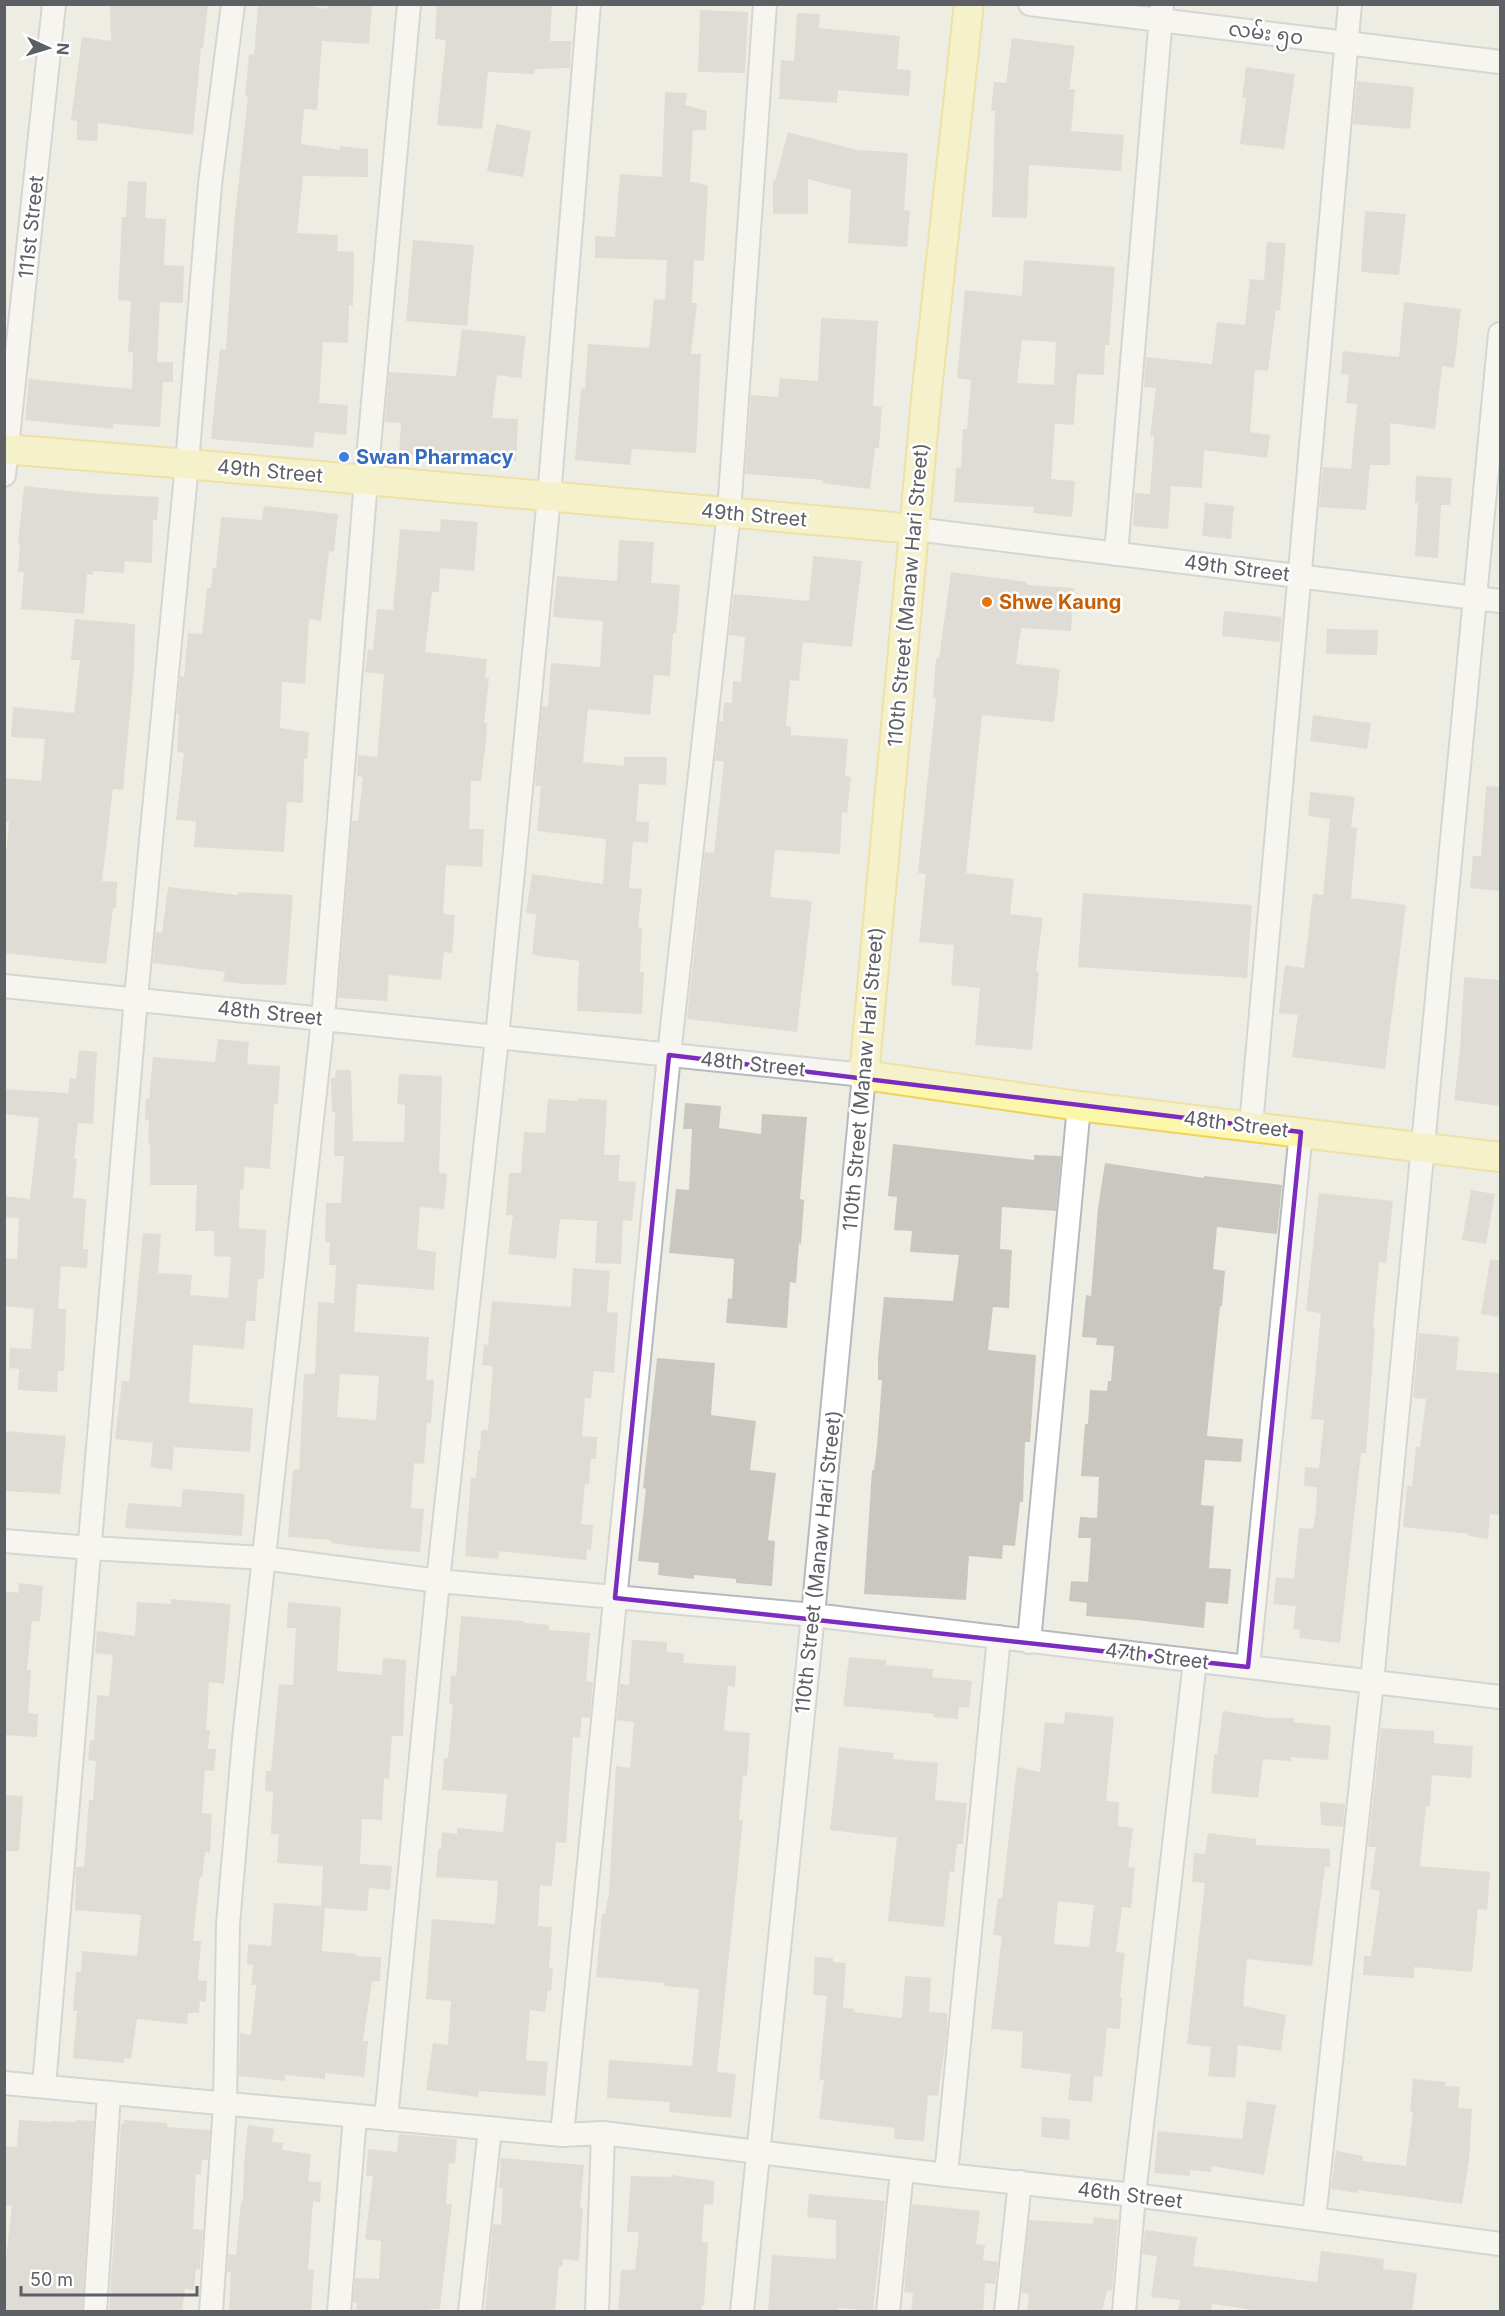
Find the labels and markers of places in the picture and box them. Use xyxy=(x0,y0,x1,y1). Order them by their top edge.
place label: Swan Pharmacy xyxy=(356,445,513,469)
marker: Swan Pharmacy xyxy=(337,450,351,464)
place label: Shwe Kaung xyxy=(999,590,1121,614)
marker: Shwe Kaung xyxy=(980,595,994,609)

